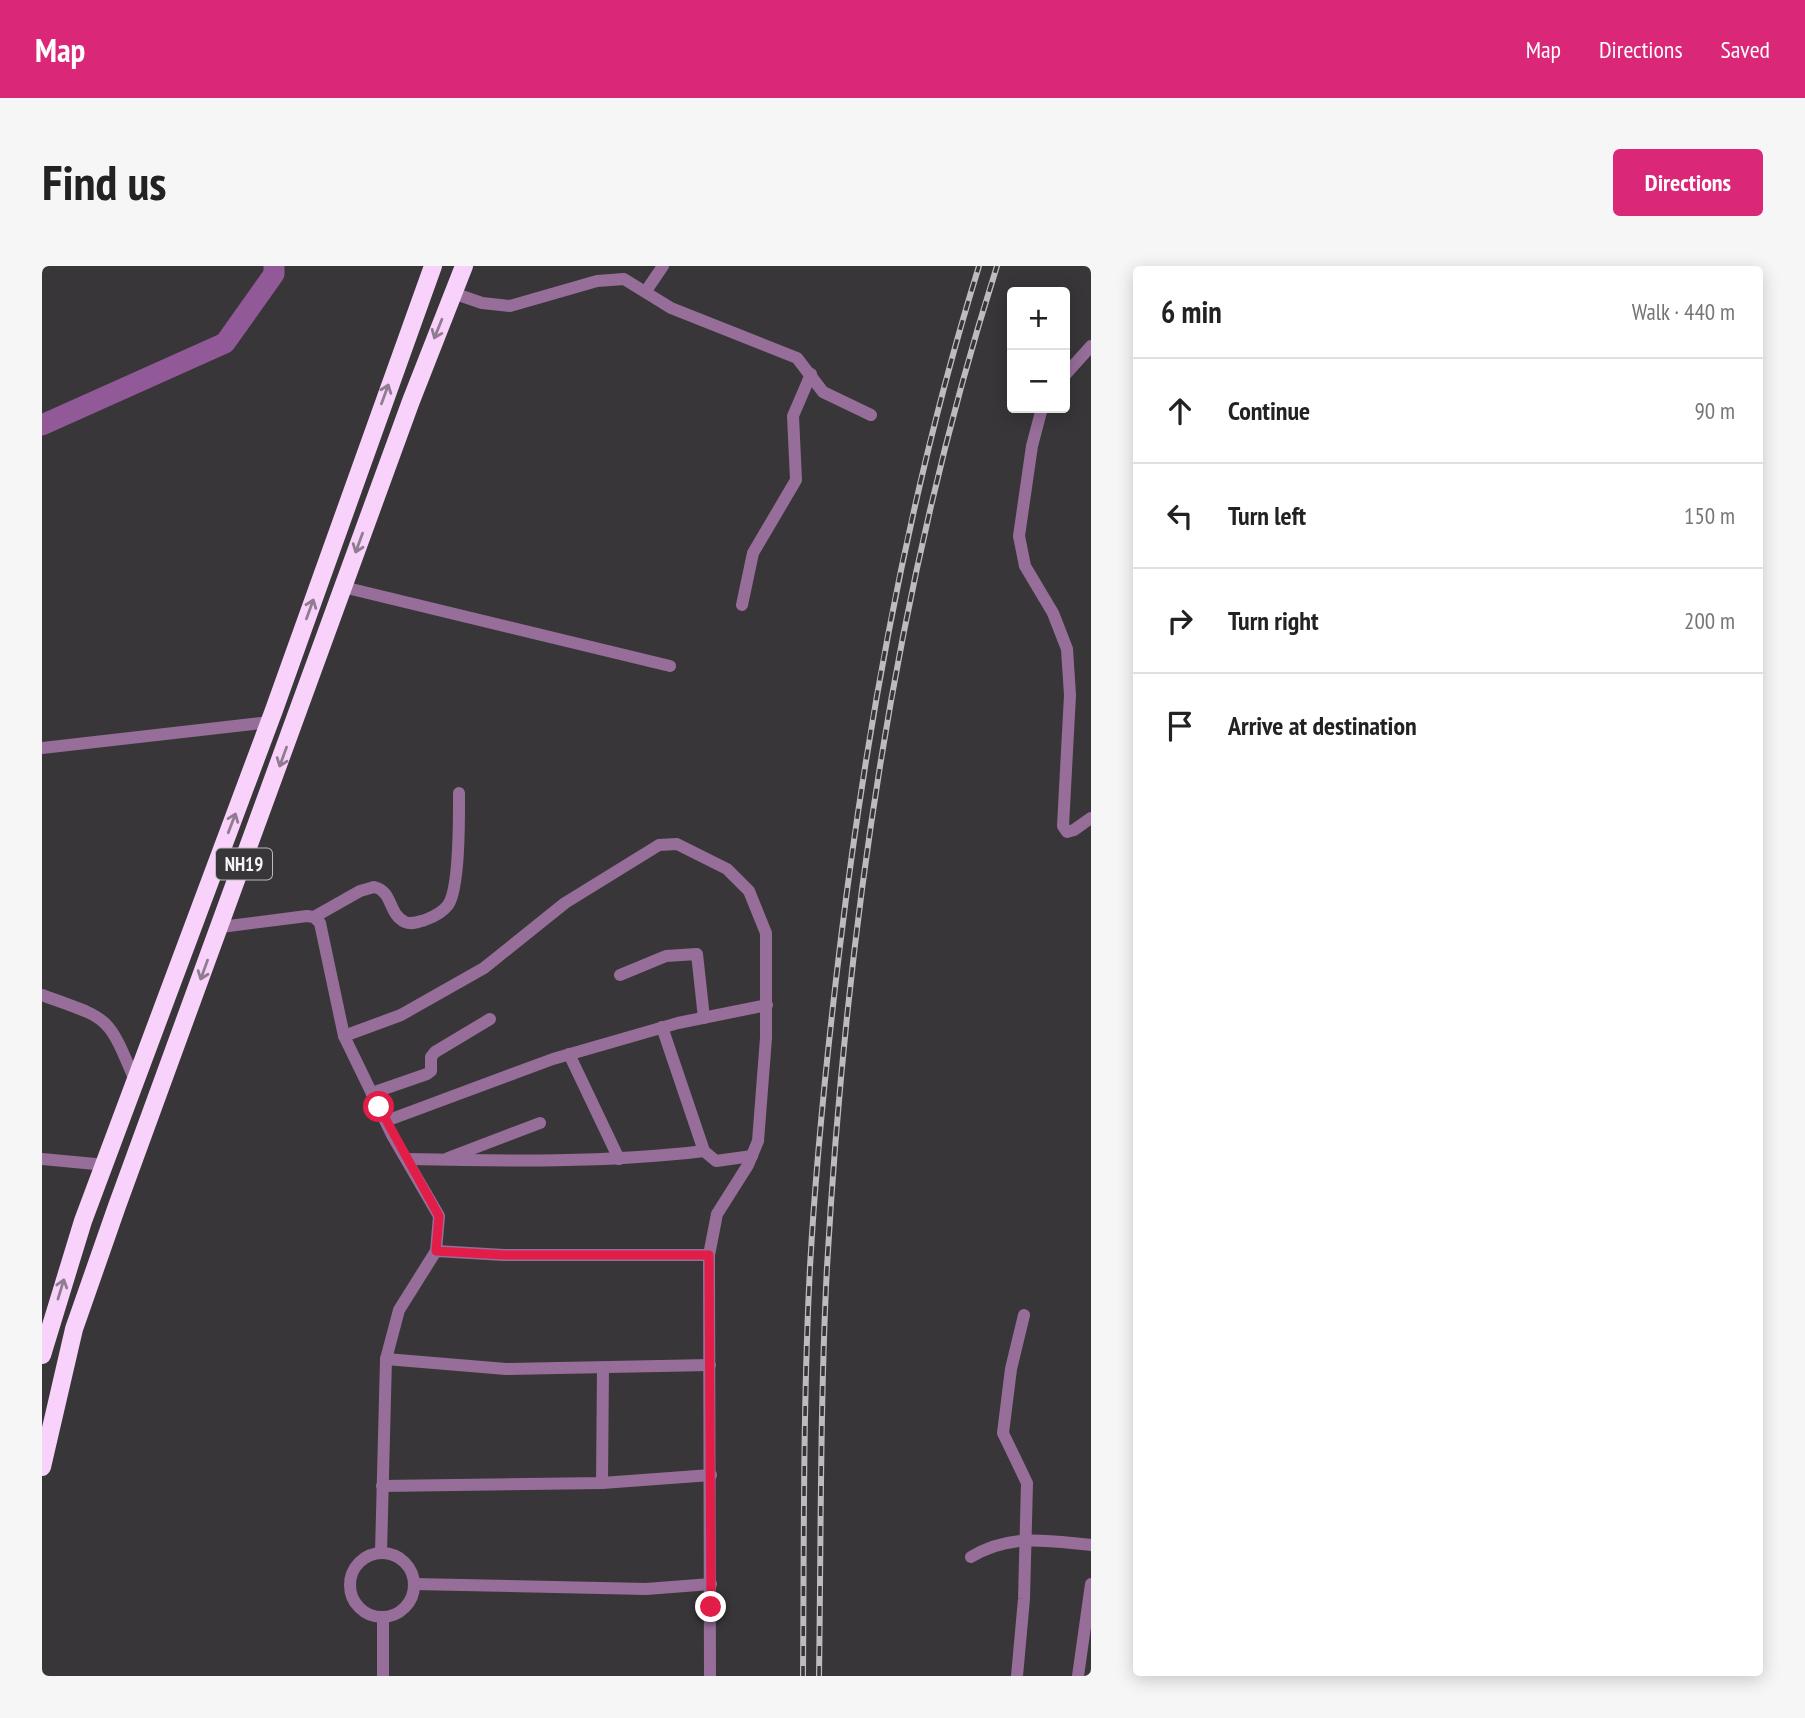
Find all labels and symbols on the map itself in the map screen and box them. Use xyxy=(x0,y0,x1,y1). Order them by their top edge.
one-way arrow xyxy=(430,318,443,339)
one-way arrow xyxy=(380,384,392,406)
one-way arrow xyxy=(352,531,364,553)
one-way arrow xyxy=(305,599,318,621)
one-way arrow xyxy=(275,745,288,767)
one-way arrow xyxy=(227,812,239,834)
road number: NH19 xyxy=(216,848,272,880)
one-way arrow xyxy=(197,959,210,981)
route start xyxy=(363,1091,394,1122)
one-way arrow xyxy=(55,1278,68,1300)
route end xyxy=(695,1591,726,1622)

